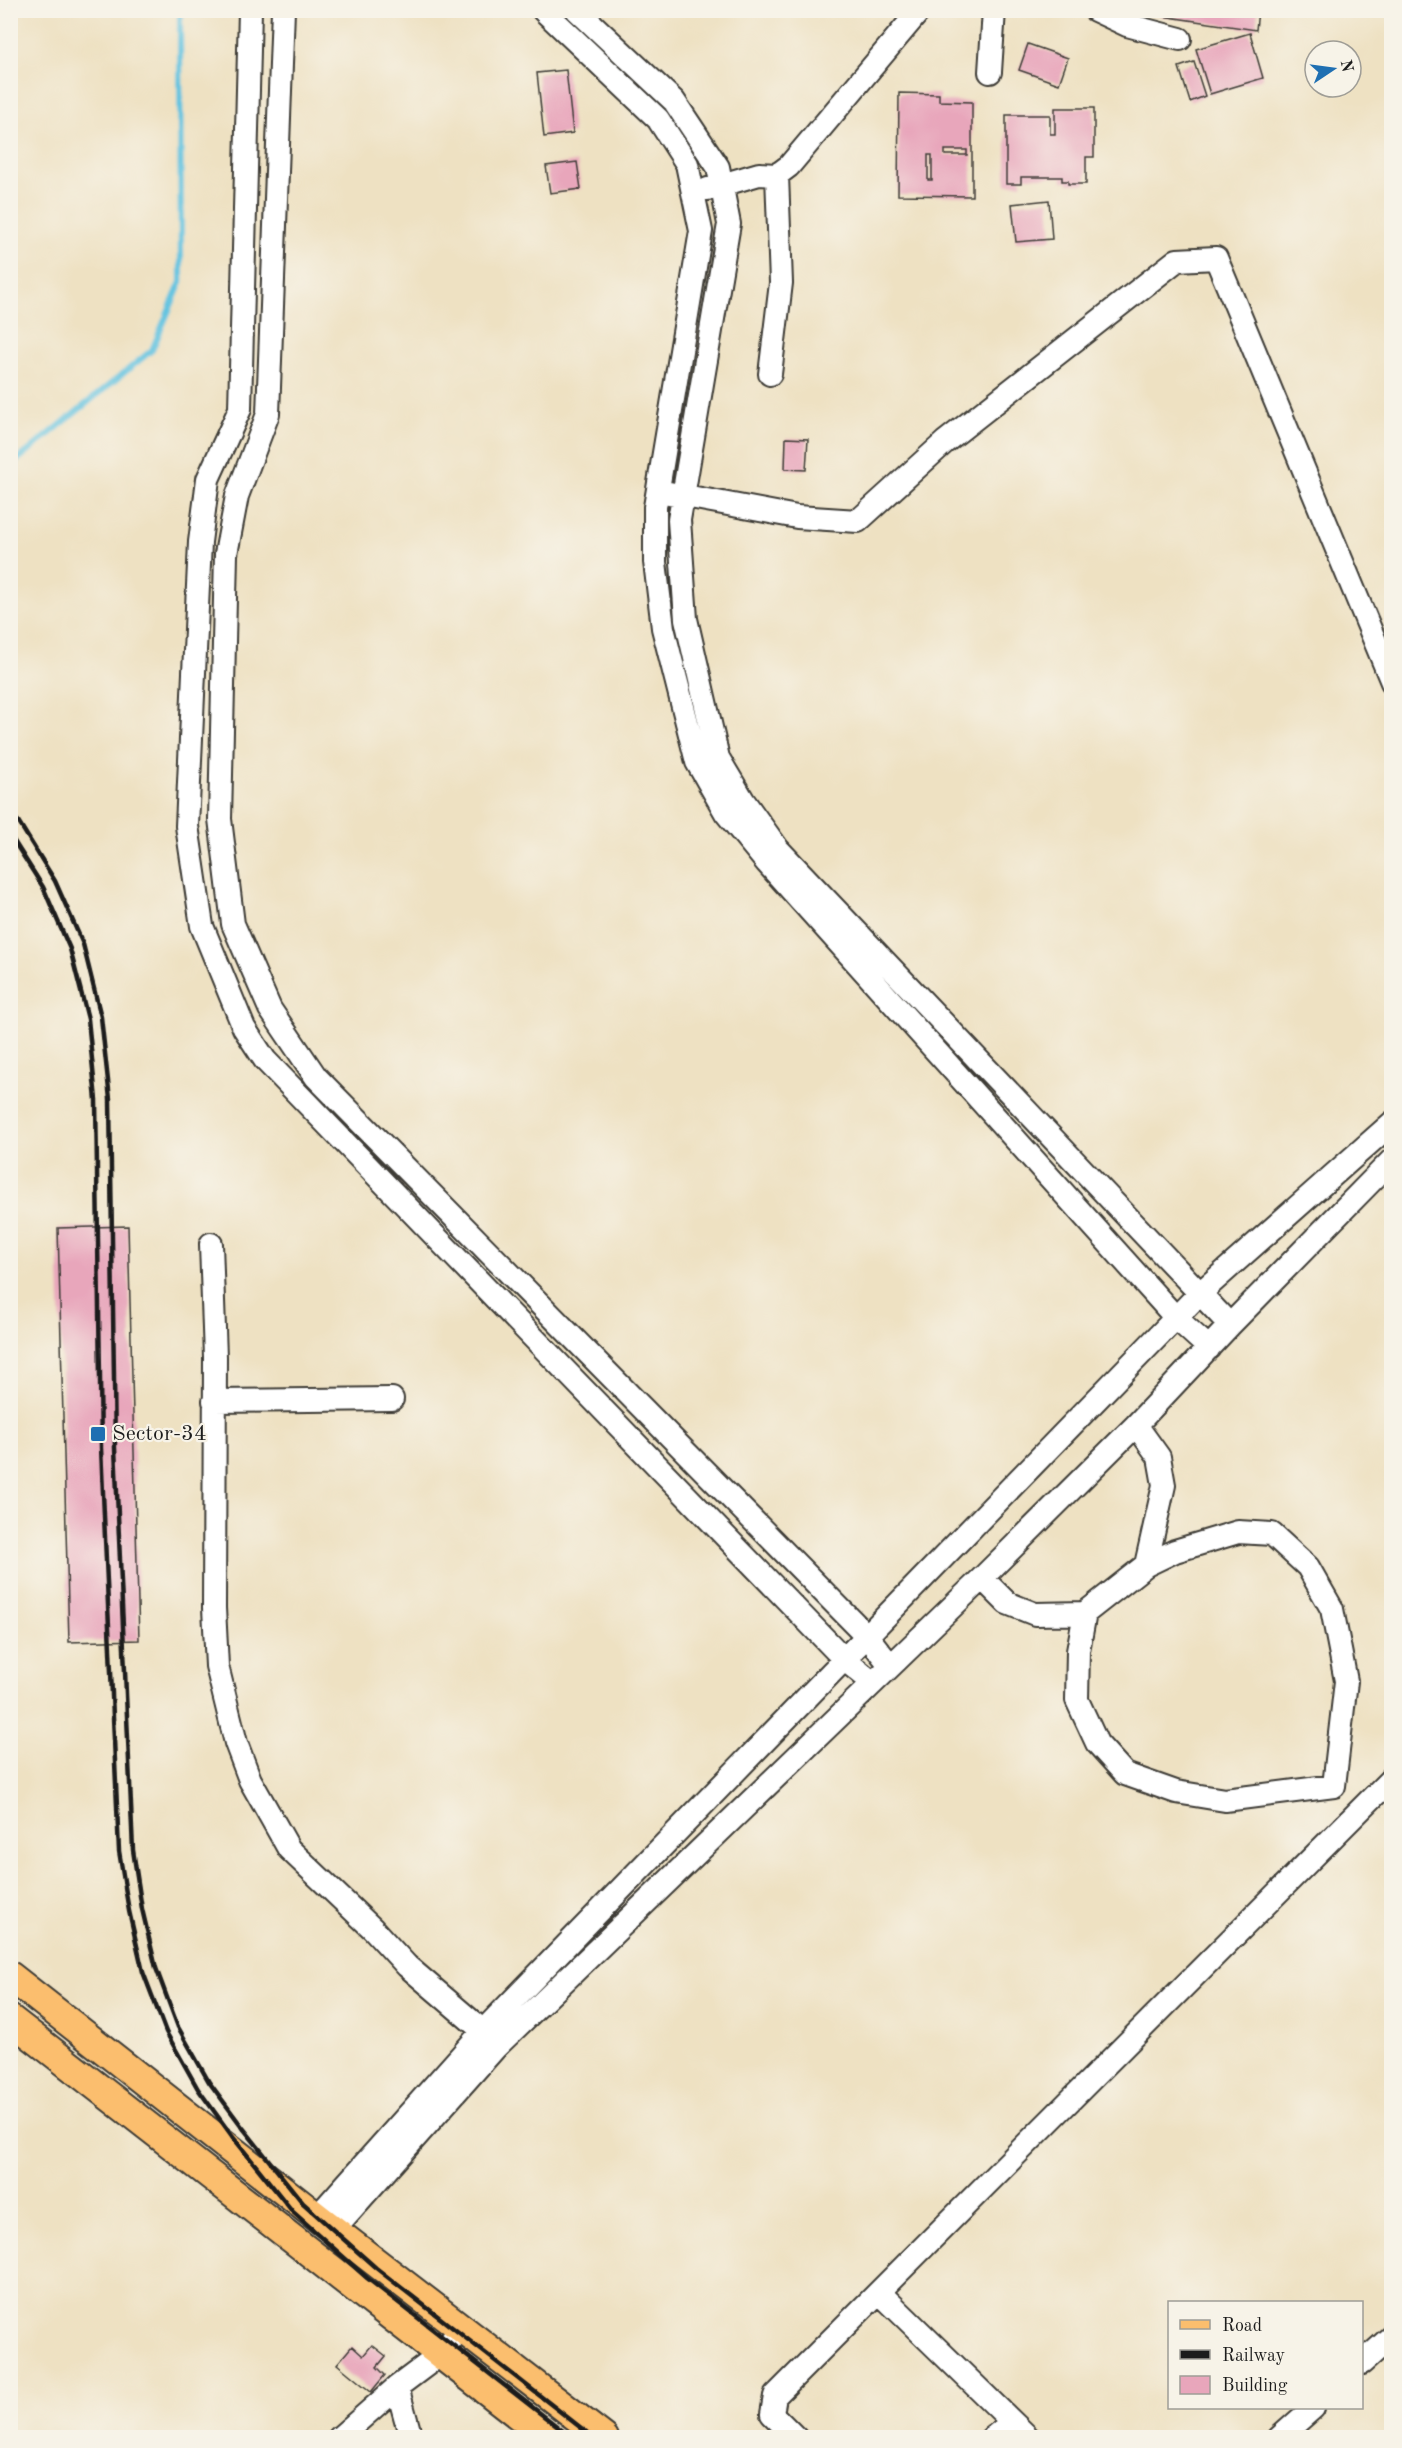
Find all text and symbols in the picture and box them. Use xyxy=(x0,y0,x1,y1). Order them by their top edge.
north arrow xyxy=(1303,39,1363,99)
text: N xyxy=(1336,58,1355,75)
place label: Sector-34 xyxy=(112,1423,207,1445)
marker: Sector-34 xyxy=(89,1425,107,1443)
legend xyxy=(1168,2301,1363,2409)
text: Road xyxy=(1222,2317,1262,2335)
text: Railway xyxy=(1222,2347,1285,2365)
text: Building xyxy=(1222,2377,1288,2395)

